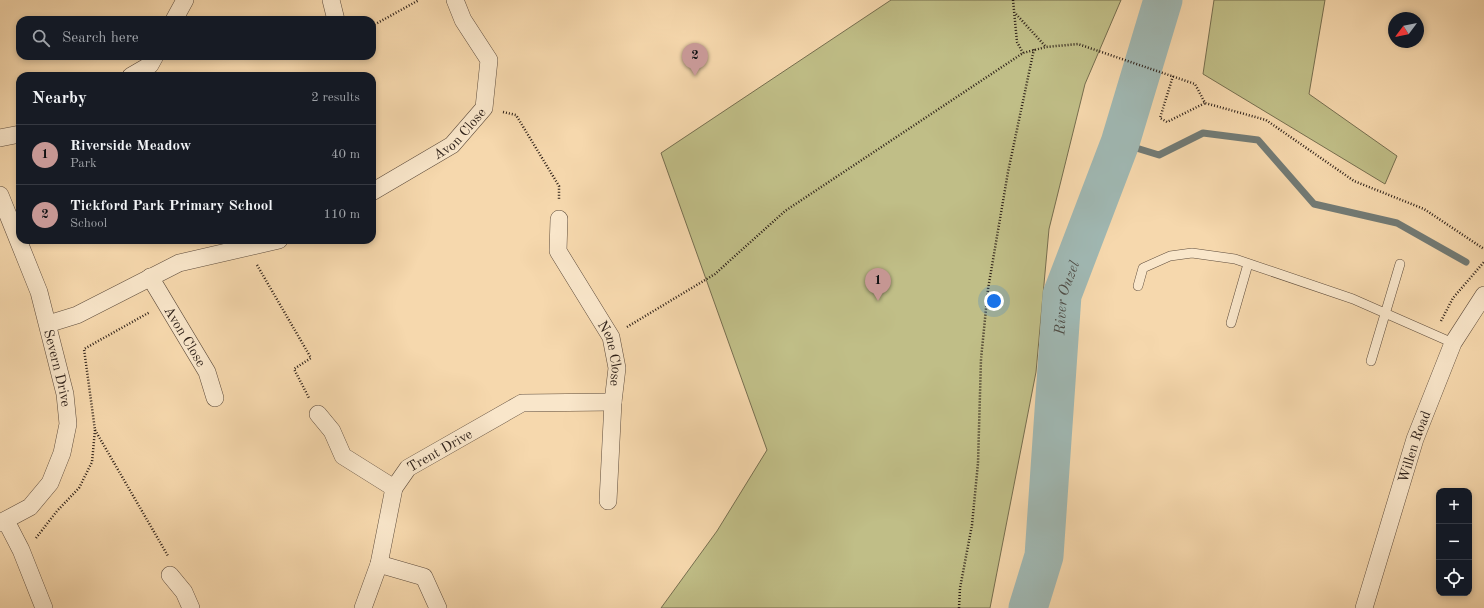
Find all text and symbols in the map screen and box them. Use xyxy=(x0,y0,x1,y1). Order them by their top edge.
north arrow xyxy=(1388,12,1424,48)
search box xyxy=(16,16,376,60)
icon: search xyxy=(30,27,52,49)
text: Search here xyxy=(62,31,139,46)
pin: 2 xyxy=(682,43,708,76)
text: Nearby xyxy=(32,90,87,107)
text: 2 results xyxy=(311,91,360,104)
street label: Avon Close xyxy=(431,105,489,162)
text: Riverside Meadow xyxy=(70,139,191,154)
text: 1 xyxy=(41,148,49,161)
text: 40 m xyxy=(331,148,360,161)
text: Park xyxy=(70,157,97,170)
text: Tickford Park Primary School xyxy=(70,199,273,214)
text: 2 xyxy=(41,208,49,221)
text: 110 m xyxy=(323,208,360,221)
text: School xyxy=(70,217,107,230)
water label: River Ouzel xyxy=(1053,259,1083,337)
pin: 1 xyxy=(865,268,891,301)
your location xyxy=(984,291,1004,311)
street label: Avon Close xyxy=(161,304,208,369)
street label: Nene Close xyxy=(595,319,623,387)
street label: Severn Drive xyxy=(41,328,72,408)
street label: Willen Road xyxy=(1396,409,1433,484)
street label: Trent Drive xyxy=(405,427,475,475)
map controls xyxy=(1436,488,1472,596)
button: + xyxy=(1436,488,1472,524)
button: − xyxy=(1436,524,1472,560)
button: locate xyxy=(1436,560,1472,596)

